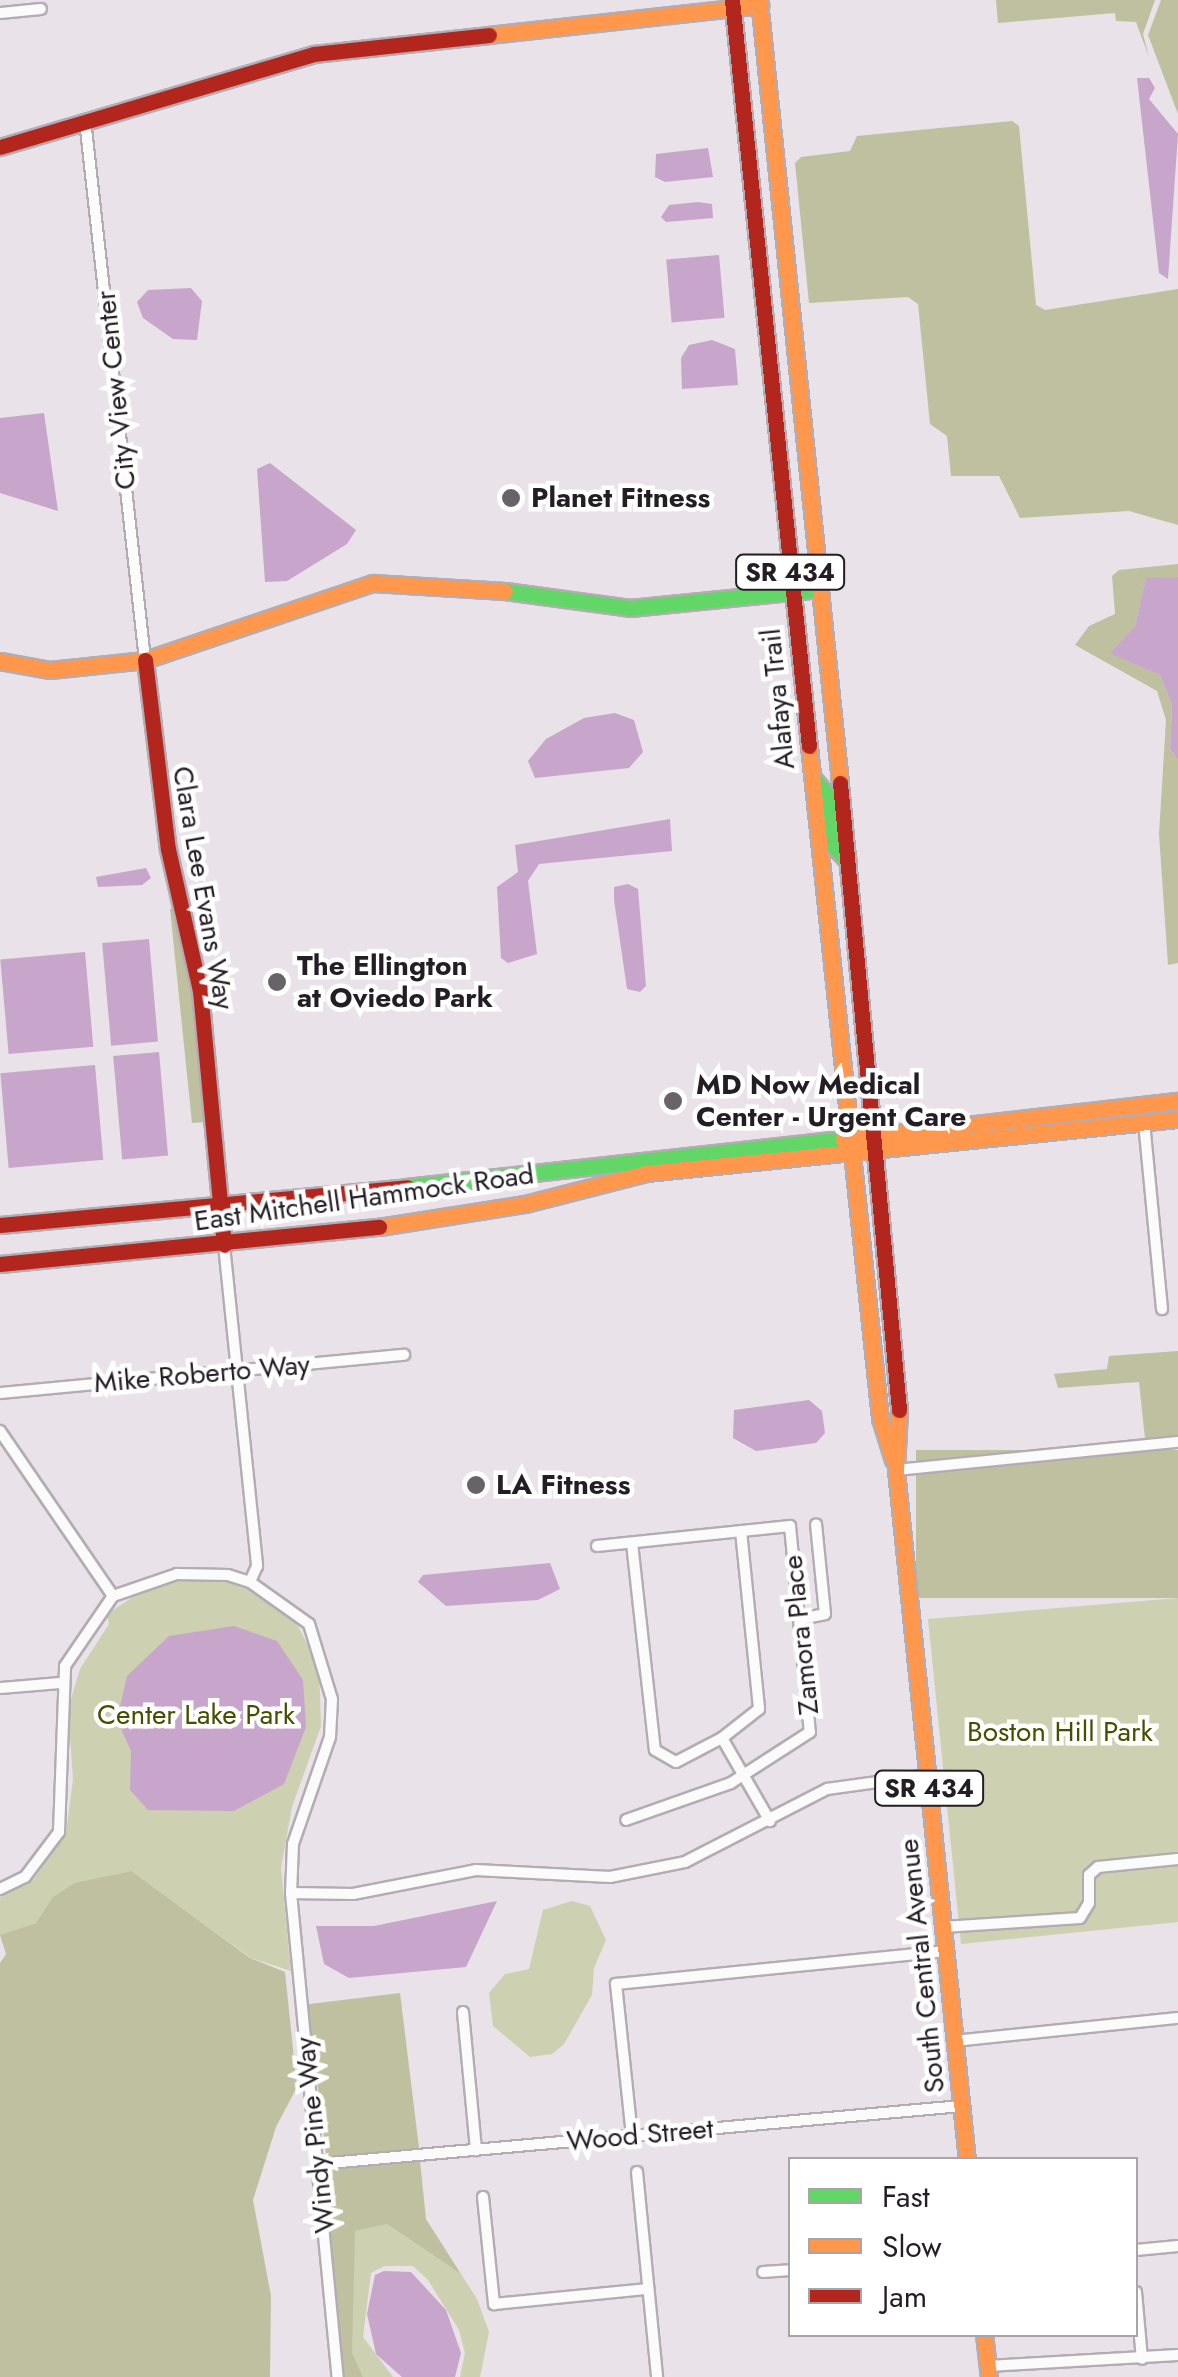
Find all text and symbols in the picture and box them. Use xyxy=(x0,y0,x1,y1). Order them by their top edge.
street label: City View Center xyxy=(89,289,143,491)
place label: Planet Fitness xyxy=(531,481,710,515)
marker: Planet Fitness xyxy=(500,487,522,509)
road number: SR 434 xyxy=(735,552,845,592)
street label: Alafaya Trail xyxy=(754,627,802,771)
street label: Clara Lee Evans Way xyxy=(165,764,241,1012)
place label: The Ellington at Oviedo Park xyxy=(297,949,493,1015)
marker: The Ellington at Oviedo Park xyxy=(266,971,288,993)
place label: MD Now Medical Center - Urgent Care xyxy=(696,1068,966,1134)
marker: MD Now Medical Center - Urgent Care xyxy=(660,1088,686,1114)
street label: East Mitchell Hammock Road xyxy=(192,1158,536,1238)
street label: Mike Roberto Way xyxy=(93,1348,311,1400)
place label: LA Fitness xyxy=(496,1468,630,1502)
marker: LA Fitness xyxy=(465,1474,487,1496)
street label: Zamora Place xyxy=(776,1553,826,1717)
park label: Center Lake Park xyxy=(97,1698,295,1732)
park label: Boston Hill Park xyxy=(967,1715,1153,1749)
road number: SR 434 xyxy=(874,1768,984,1808)
street label: South Central Avenue xyxy=(892,1837,952,2095)
street label: Windy Pine Way xyxy=(288,2035,342,2235)
street label: Wood Street xyxy=(565,2112,715,2158)
legend xyxy=(788,2157,1138,2337)
text: Fast xyxy=(882,2175,930,2218)
text: Slow xyxy=(882,2225,942,2268)
text: Jam xyxy=(882,2275,927,2318)

